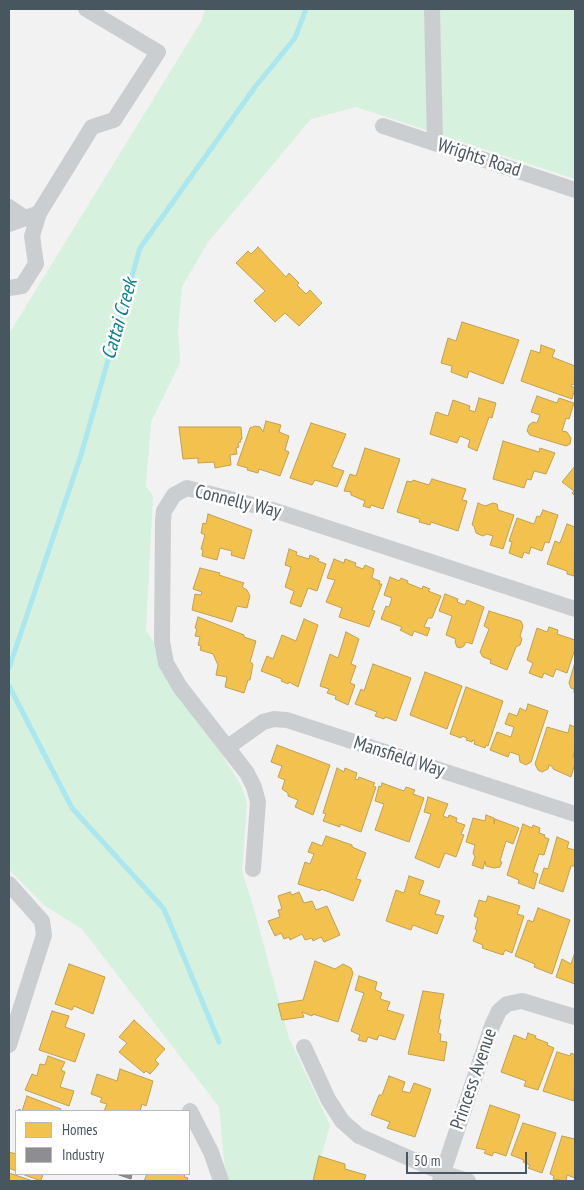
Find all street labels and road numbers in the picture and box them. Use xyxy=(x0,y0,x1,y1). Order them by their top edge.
street label: Wrights Road xyxy=(435,134,523,182)
street label: Connelly Way xyxy=(193,480,283,524)
street label: Mansfield Way xyxy=(351,732,447,782)
street label: Princess Avenue xyxy=(446,1026,502,1132)

